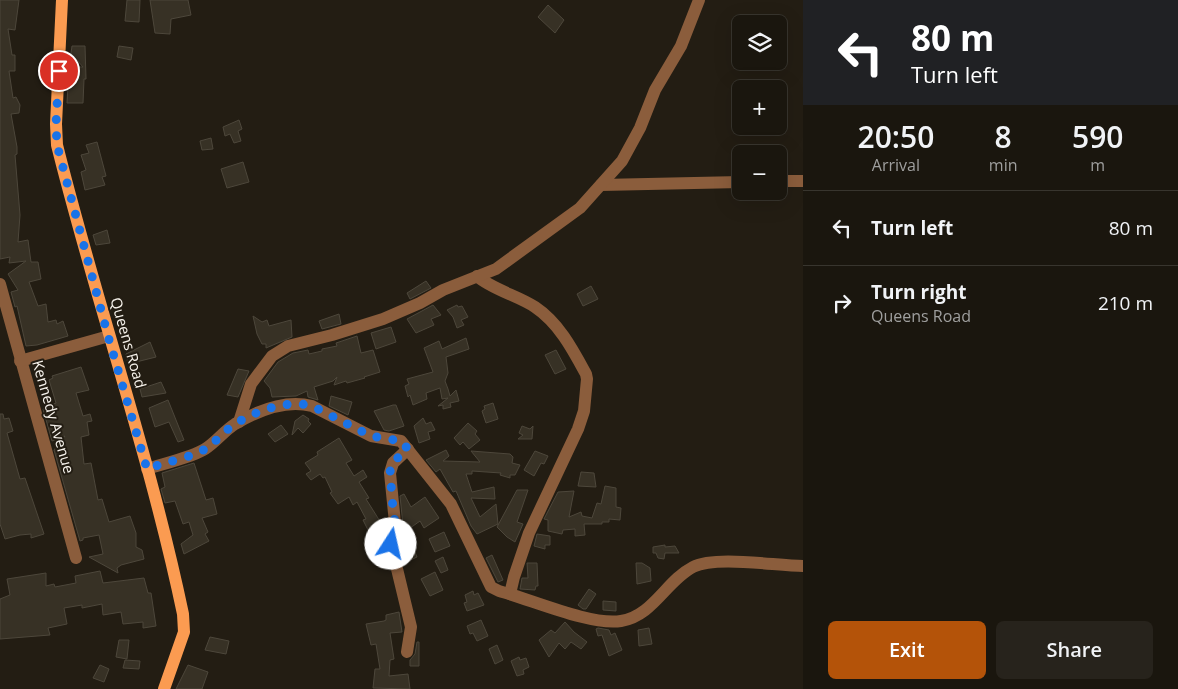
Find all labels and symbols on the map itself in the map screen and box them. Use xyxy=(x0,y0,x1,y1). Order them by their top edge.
pin xyxy=(38,50,80,92)
street label: Queens Road xyxy=(106,295,151,391)
street label: Kennedy Avenue xyxy=(28,358,80,476)
position arrow xyxy=(364,517,416,569)

